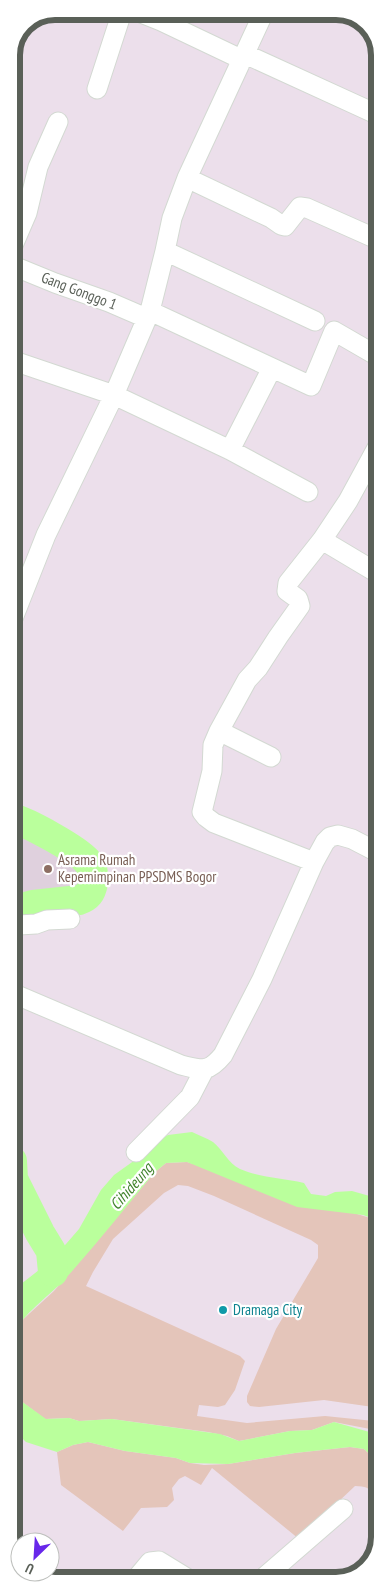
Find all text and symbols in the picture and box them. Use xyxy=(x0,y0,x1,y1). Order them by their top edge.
street label: Gang Gonggo 1 xyxy=(39,267,120,314)
place label: Asrama Rumah Kepemimpinan PPSDMS Bogor xyxy=(58,850,217,886)
marker: Asrama Rumah Kepemimpinan PPSDMS Bogor xyxy=(42,863,54,875)
water label: Cihideung xyxy=(105,1158,158,1214)
place label: Dramaga City xyxy=(233,1300,303,1319)
marker: Dramaga City xyxy=(217,1304,229,1316)
north arrow xyxy=(10,1532,60,1582)
text: U xyxy=(22,1559,37,1578)

